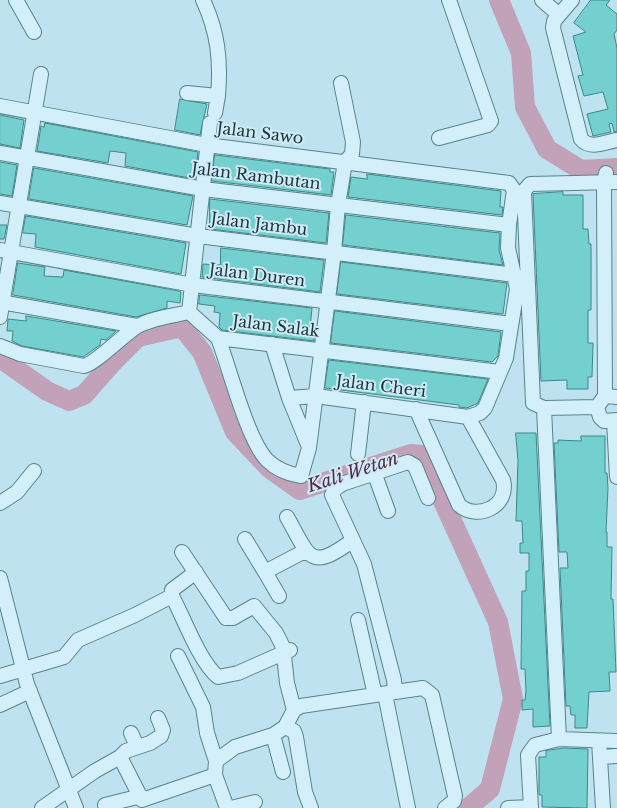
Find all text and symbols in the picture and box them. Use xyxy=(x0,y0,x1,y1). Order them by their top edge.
street label: Jalan Sawo xyxy=(216,119,304,149)
street label: Jalan Rambutan xyxy=(190,160,322,194)
street label: Jalan Jambu xyxy=(210,210,308,240)
street label: Jalan Duren xyxy=(208,261,306,291)
street label: Jalan Salak xyxy=(231,312,321,342)
street label: Jalan Cheri xyxy=(335,372,427,402)
water label: Kali Wetan xyxy=(305,448,401,498)

